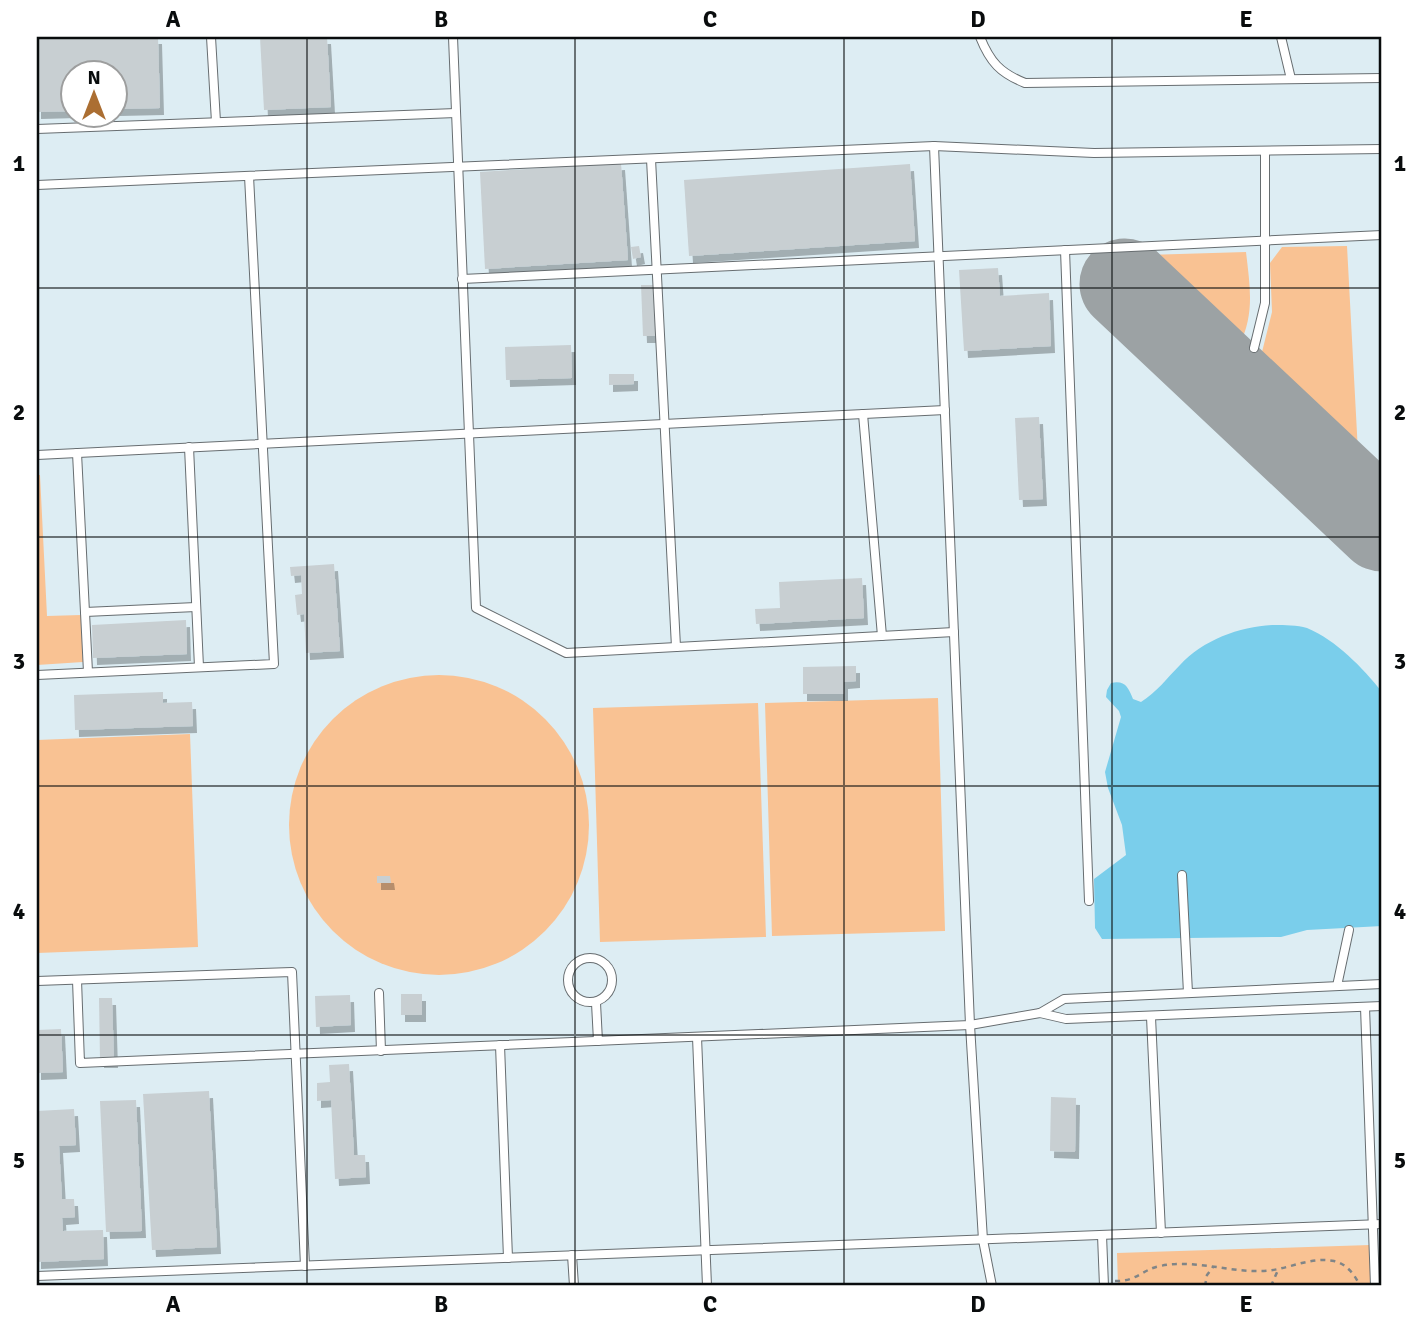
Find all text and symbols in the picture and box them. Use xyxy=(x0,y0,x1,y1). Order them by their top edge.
text: A xyxy=(166,5,181,34)
text: B xyxy=(434,5,448,34)
text: C xyxy=(703,5,717,34)
text: D xyxy=(970,5,986,34)
text: E xyxy=(1239,5,1253,34)
north arrow xyxy=(60,60,130,130)
text: N xyxy=(87,66,101,90)
text: 1 xyxy=(13,149,25,178)
text: 1 xyxy=(1394,149,1406,178)
text: 2 xyxy=(13,398,25,427)
text: 2 xyxy=(1394,398,1406,427)
text: 3 xyxy=(13,647,25,676)
text: 3 xyxy=(1394,647,1406,676)
text: 4 xyxy=(13,897,25,926)
text: 4 xyxy=(1394,897,1406,926)
text: 5 xyxy=(13,1146,25,1175)
text: 5 xyxy=(1394,1146,1406,1175)
text: A xyxy=(166,1290,181,1319)
text: B xyxy=(434,1290,448,1319)
text: C xyxy=(703,1290,717,1319)
text: D xyxy=(970,1290,986,1319)
text: E xyxy=(1239,1290,1253,1319)

